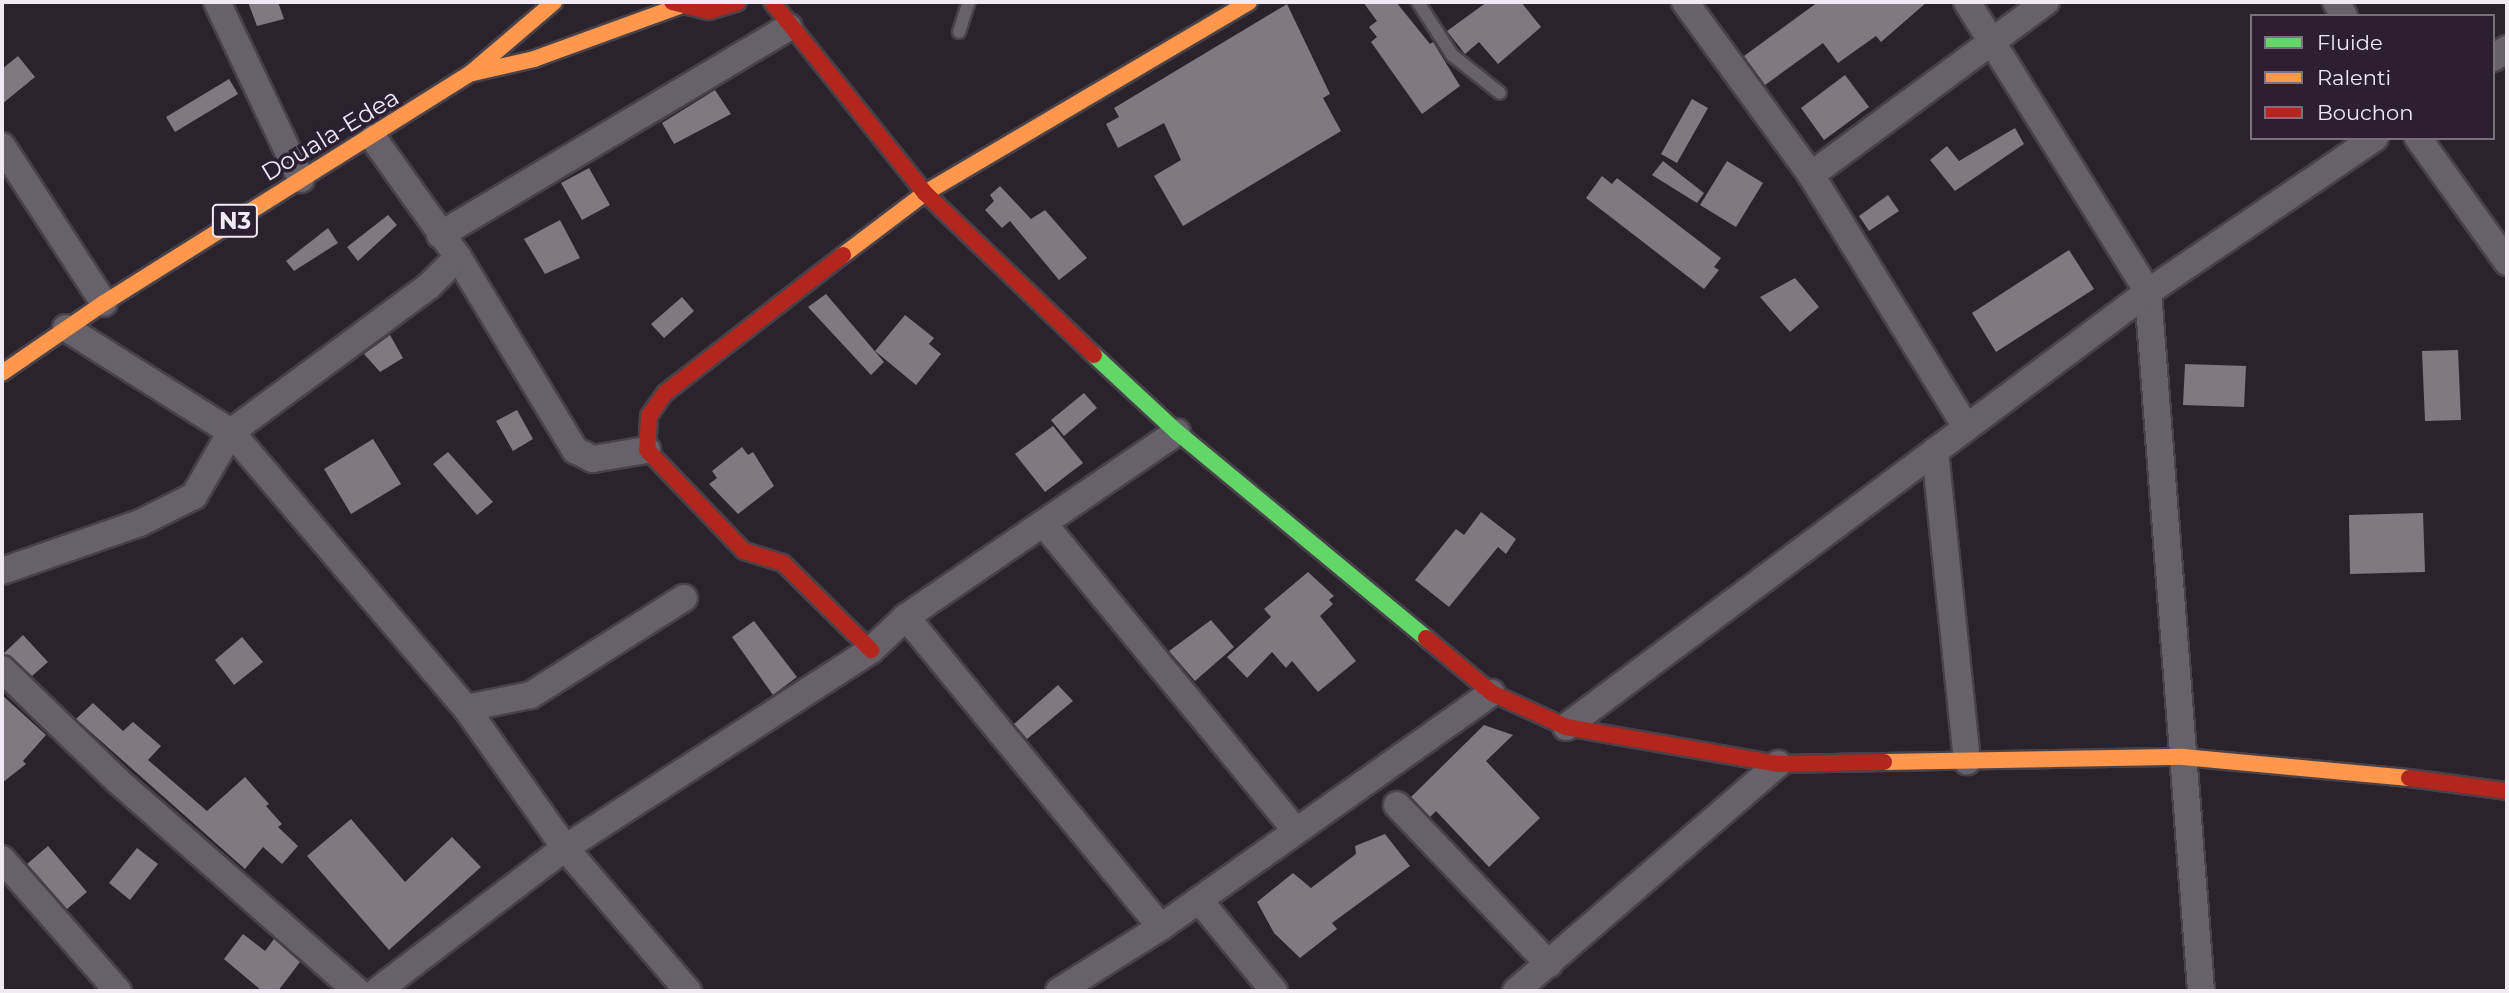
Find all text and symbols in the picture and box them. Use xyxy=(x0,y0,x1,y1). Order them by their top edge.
legend xyxy=(2250,14,2495,140)
text: Fluide xyxy=(2317,30,2383,55)
text: Ralenti xyxy=(2317,65,2391,90)
street label: Douala-Edea xyxy=(256,83,404,187)
text: Bouchon xyxy=(2317,100,2413,125)
road number: N3 xyxy=(210,202,260,241)

